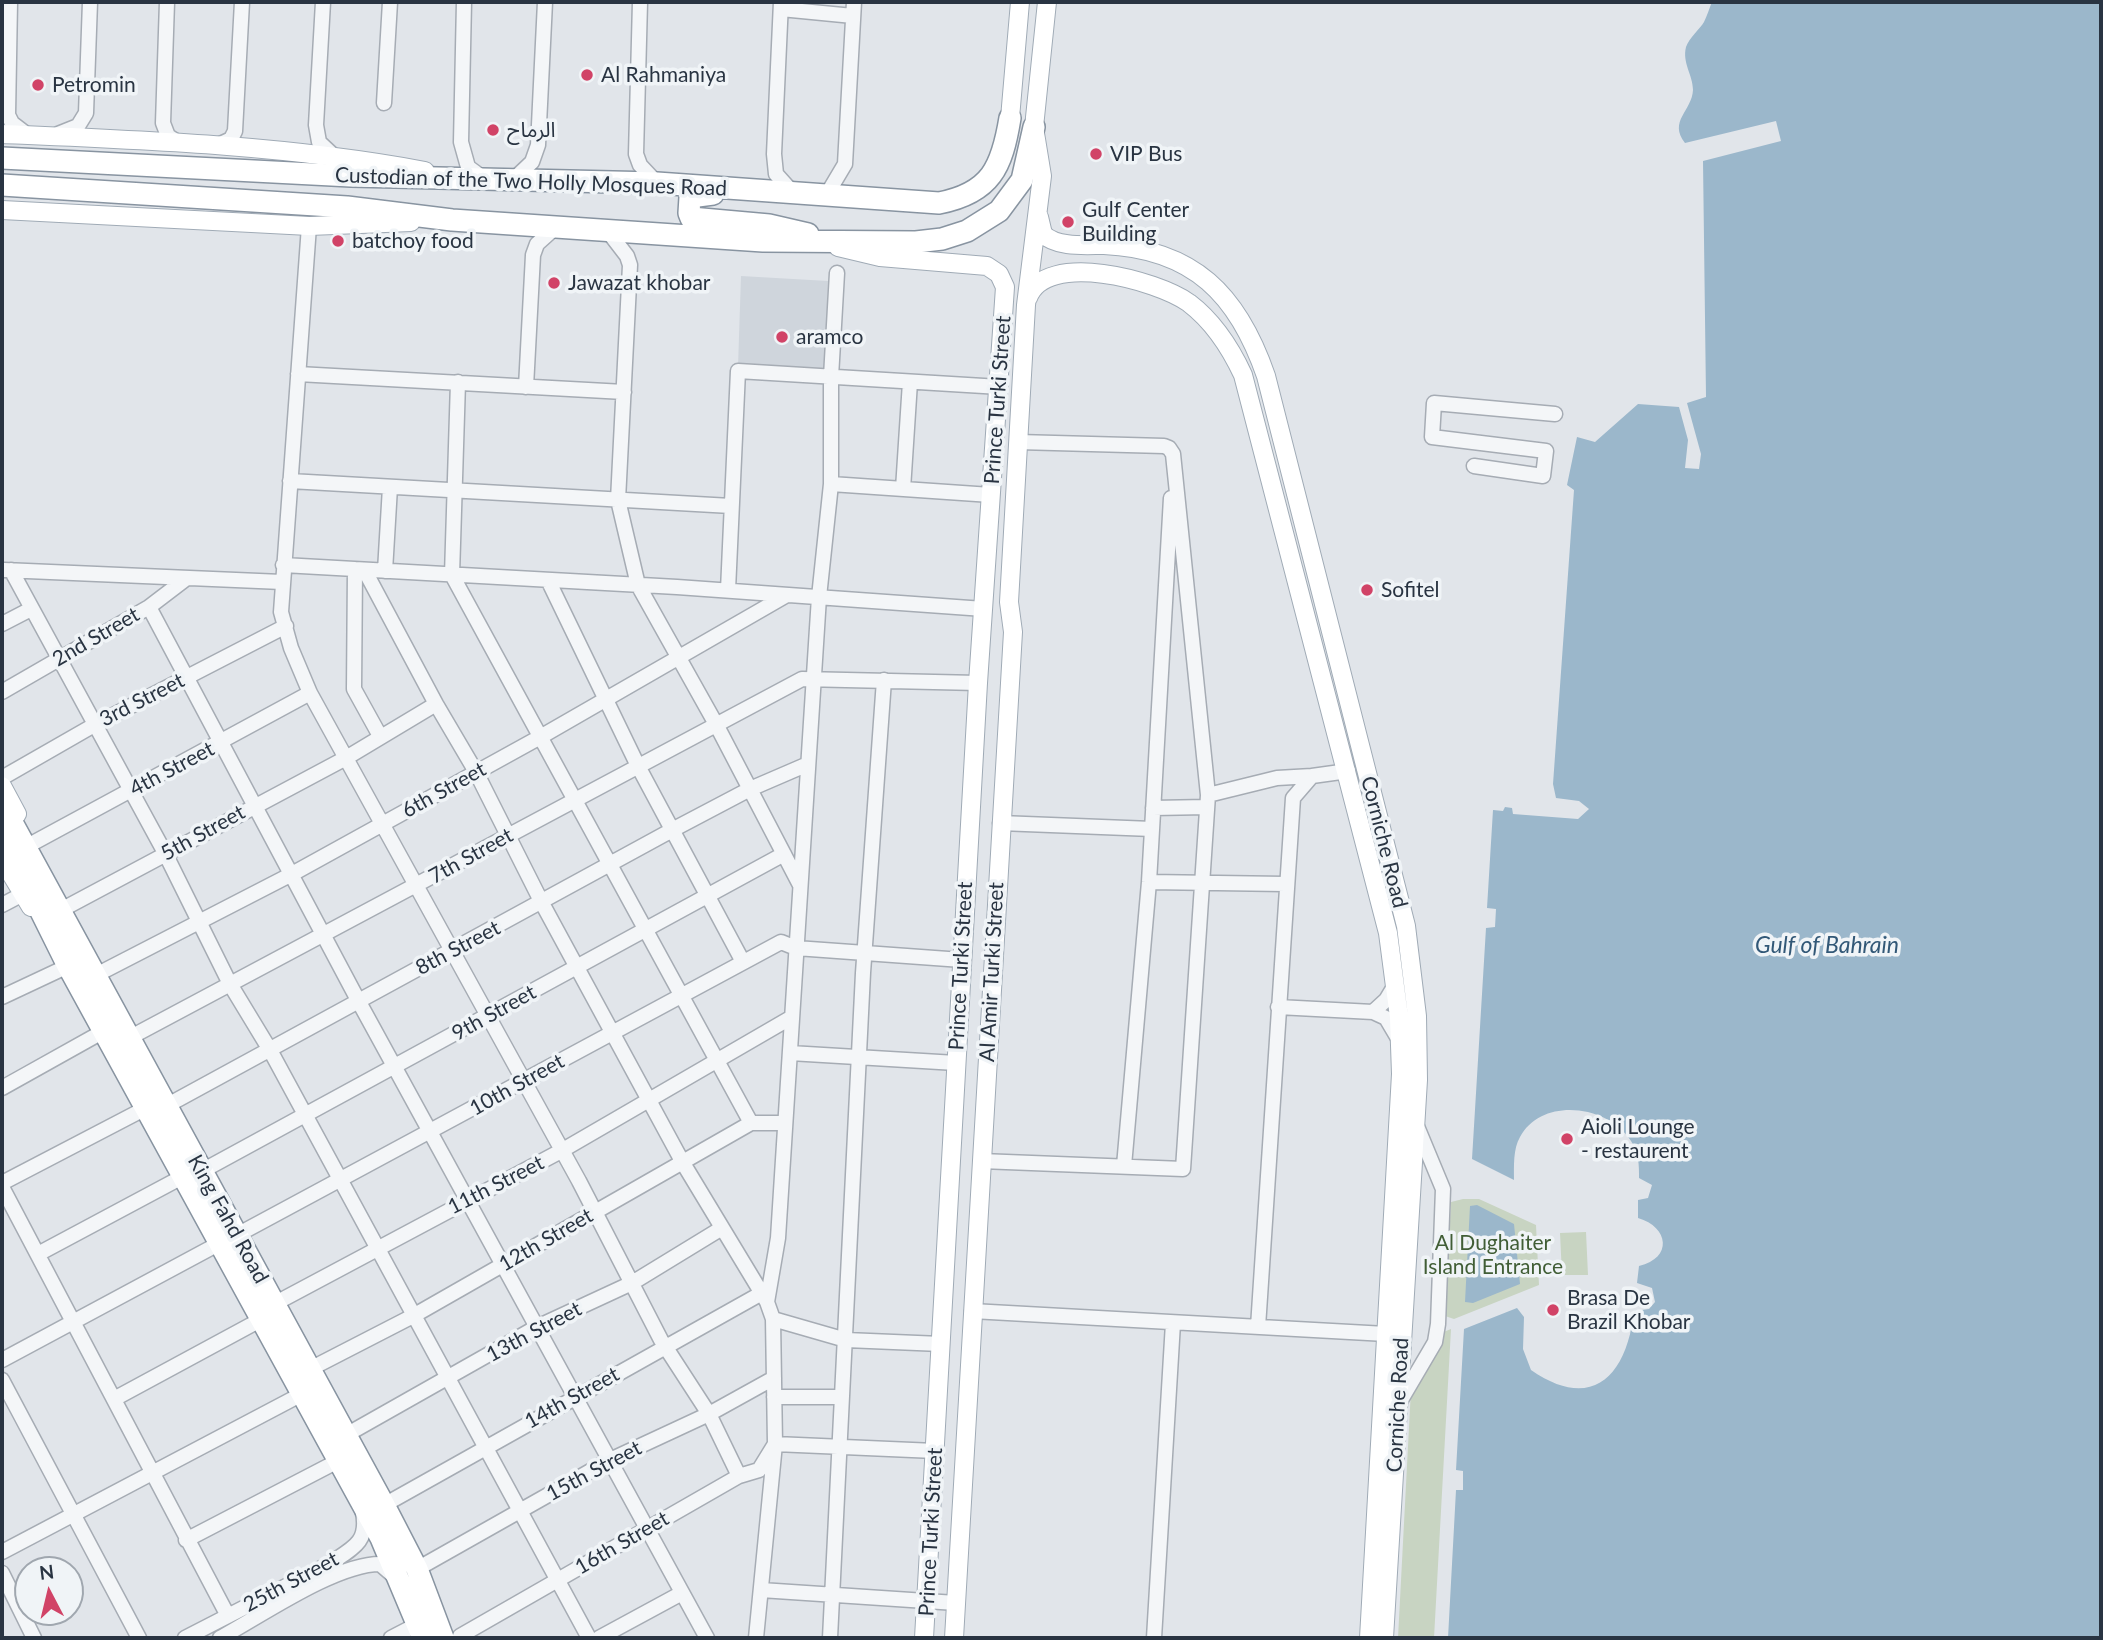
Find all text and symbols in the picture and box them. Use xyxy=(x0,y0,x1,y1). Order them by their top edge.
place label: Al Rahmaniya xyxy=(601,62,726,88)
marker: Al Rahmaniya xyxy=(579,67,595,83)
place label: Petromin xyxy=(52,72,136,98)
marker: Petromin xyxy=(30,77,46,93)
place label: الرماح xyxy=(507,117,555,143)
marker: الرماح xyxy=(485,122,501,138)
place label: VIP Bus xyxy=(1110,141,1182,167)
marker: VIP Bus xyxy=(1088,146,1104,162)
street label: Custodian of the Two Holly Mosques Road xyxy=(335,163,727,201)
place label: Gulf Center Building xyxy=(1082,197,1189,247)
marker: Gulf Center Building xyxy=(1060,214,1076,230)
place label: batchoy food xyxy=(352,228,474,254)
marker: batchoy food xyxy=(330,233,346,249)
place label: Jawazat khobar xyxy=(568,270,710,296)
marker: Jawazat khobar xyxy=(546,275,562,291)
street label: Prince Turki Street xyxy=(980,315,1016,485)
place label: aramco xyxy=(796,324,863,350)
marker: aramco xyxy=(774,329,790,345)
place label: Sofitel xyxy=(1381,577,1440,603)
marker: Sofitel xyxy=(1359,582,1375,598)
street label: 2nd Street xyxy=(48,602,144,672)
street label: 3rd Street xyxy=(95,668,189,732)
street label: 4th Street xyxy=(125,736,219,802)
street label: 6th Street xyxy=(398,757,490,823)
street label: Corniche Road xyxy=(1355,773,1413,911)
street label: 5th Street xyxy=(157,800,249,866)
street label: 7th Street xyxy=(425,823,517,889)
street label: Prince Turki Street xyxy=(944,881,978,1051)
street label: Al Amir Turki Street xyxy=(975,881,1009,1063)
street label: 8th Street xyxy=(411,915,505,981)
water label: Gulf of Bahrain xyxy=(1755,932,1899,960)
street label: 9th Street xyxy=(448,980,540,1046)
street label: 10th Street xyxy=(465,1049,569,1121)
place label: Aioli Lounge - restaurent xyxy=(1581,1114,1695,1164)
marker: Aioli Lounge - restaurent xyxy=(1559,1131,1575,1147)
street label: King Fahd Road xyxy=(182,1150,274,1288)
street label: 11th Street xyxy=(444,1150,548,1220)
street label: 12th Street xyxy=(495,1203,597,1277)
park label: Al Dughaiter Island Entrance xyxy=(1423,1230,1563,1280)
place label: Brasa De Brazil Khobar xyxy=(1567,1285,1691,1335)
street label: 13th Street xyxy=(482,1296,586,1368)
marker: Brasa De Brazil Khobar xyxy=(1545,1302,1561,1318)
street label: Corniche Road xyxy=(1382,1337,1414,1473)
street label: 14th Street xyxy=(520,1362,624,1434)
street label: 15th Street xyxy=(542,1435,646,1507)
street label: Prince Turki Street xyxy=(914,1447,948,1617)
street label: 16th Street xyxy=(571,1506,673,1580)
street label: 25th Street xyxy=(239,1546,343,1618)
north arrow xyxy=(14,1556,84,1626)
text: N xyxy=(38,1559,55,1584)

